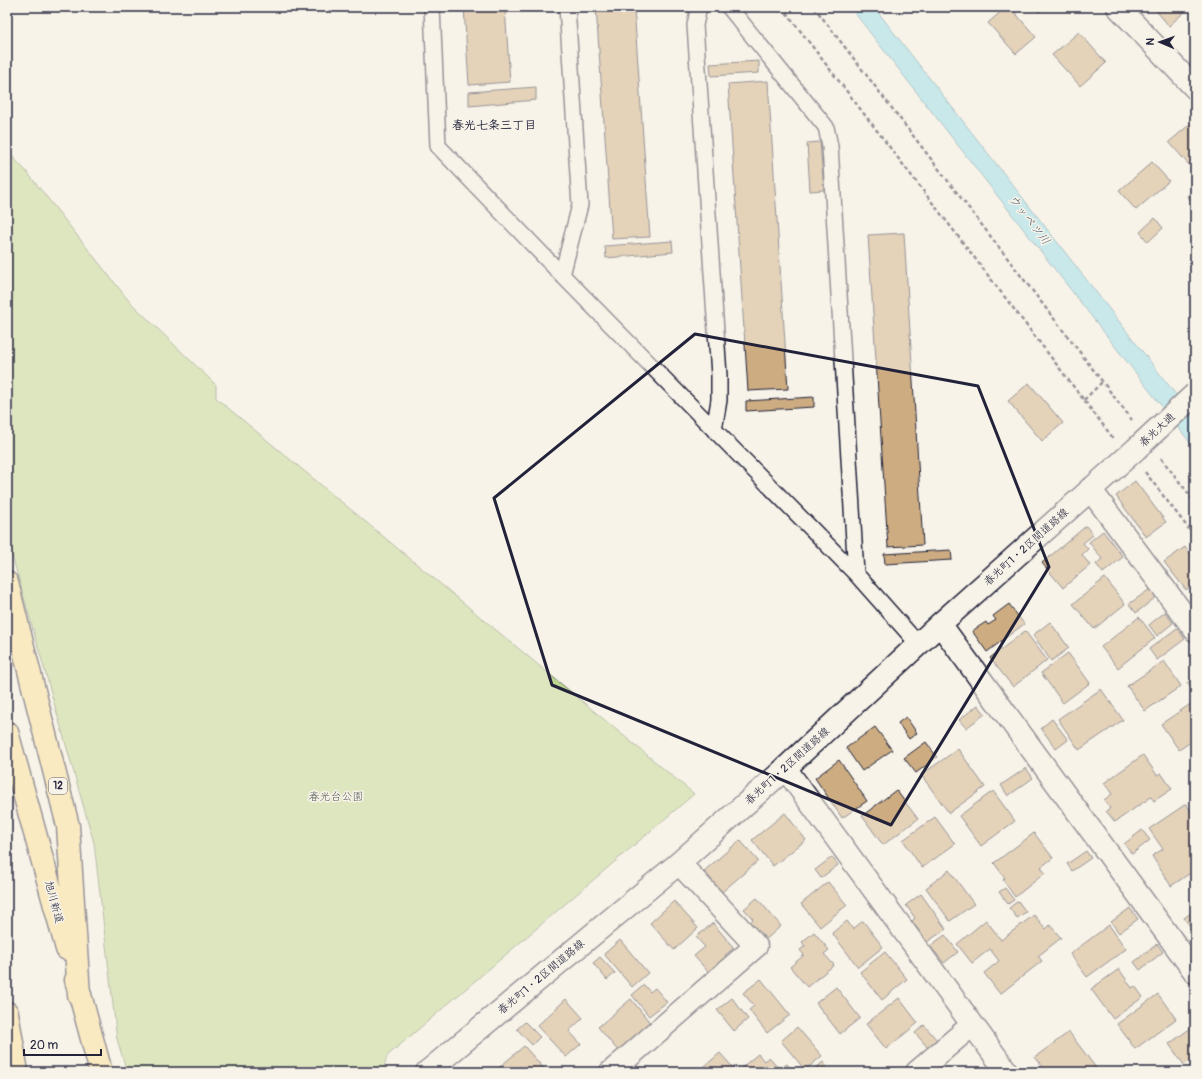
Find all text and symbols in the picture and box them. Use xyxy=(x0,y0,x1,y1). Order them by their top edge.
north arrow xyxy=(1140,22,1180,62)
text: N xyxy=(1144,37,1157,46)
district label: 春光七条三丁目 xyxy=(452,118,536,133)
water label: ウッペツ川 xyxy=(1005,192,1053,248)
street label: 春光大通 xyxy=(1136,410,1178,450)
street label: 春光町1・2区間道路線 xyxy=(981,506,1071,588)
street label: 春光町1・2区間道路線 xyxy=(742,725,832,807)
road number: 12 xyxy=(49,778,67,794)
park label: 春光台公園 xyxy=(309,790,364,803)
street label: 旭川新道 xyxy=(42,879,66,925)
street label: 春光町1・2区間道路線 xyxy=(495,937,587,1017)
scale bar xyxy=(24,1031,101,1057)
text: 20 m xyxy=(30,1038,59,1053)

